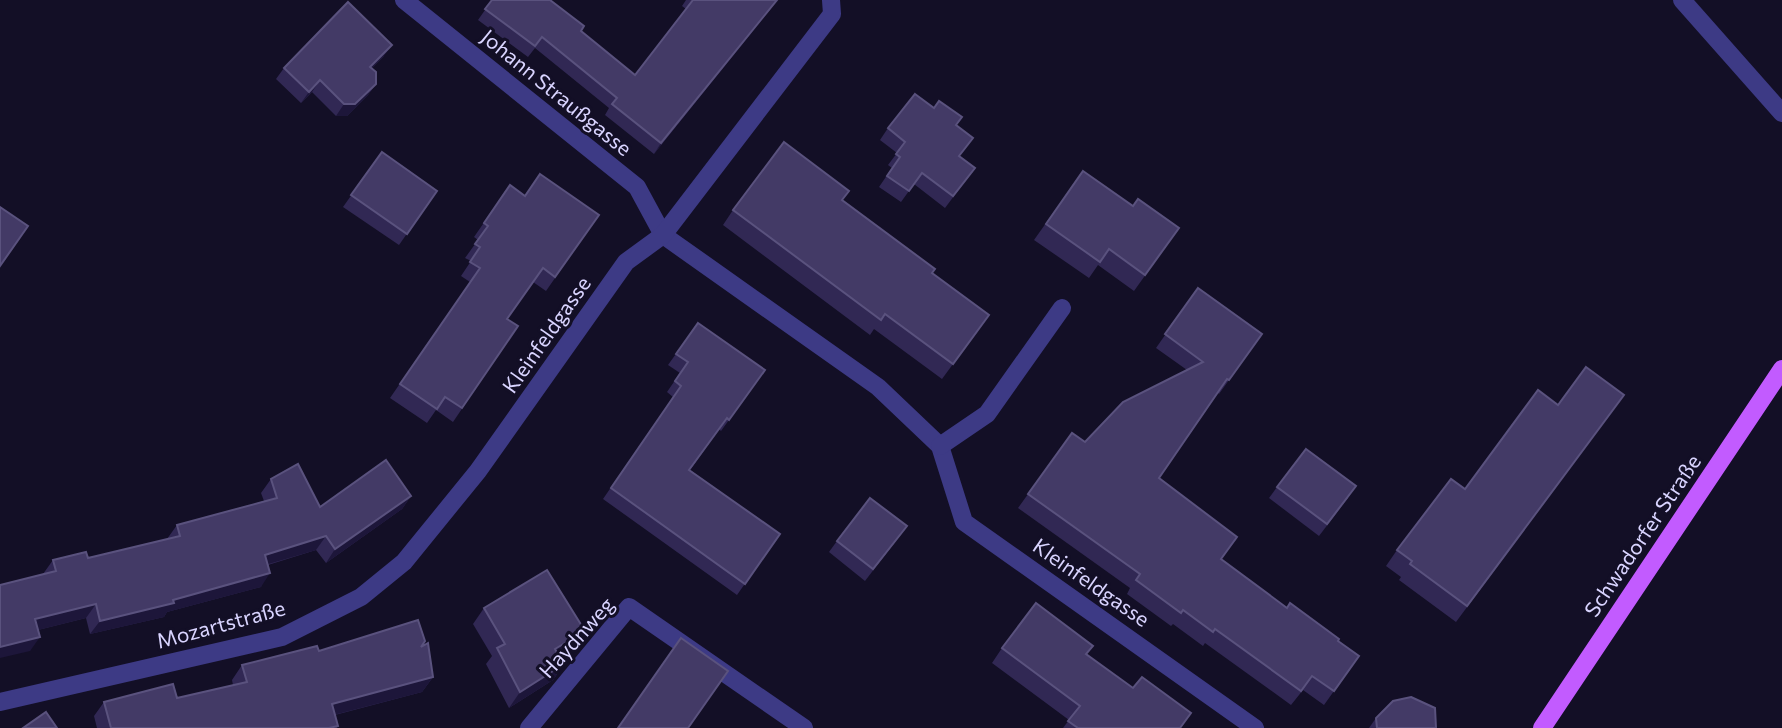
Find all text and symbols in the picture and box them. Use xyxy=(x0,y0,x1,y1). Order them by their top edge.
street label: Johann Straußgasse xyxy=(477,23,637,160)
street label: Kleinfeldgasse xyxy=(496,271,595,397)
street label: Schwadorfer Straße xyxy=(1578,449,1705,621)
street label: Kleinfeldgasse xyxy=(1029,532,1155,631)
street label: Haydnweg xyxy=(533,592,619,682)
street label: Mozartstraße xyxy=(154,594,288,653)

